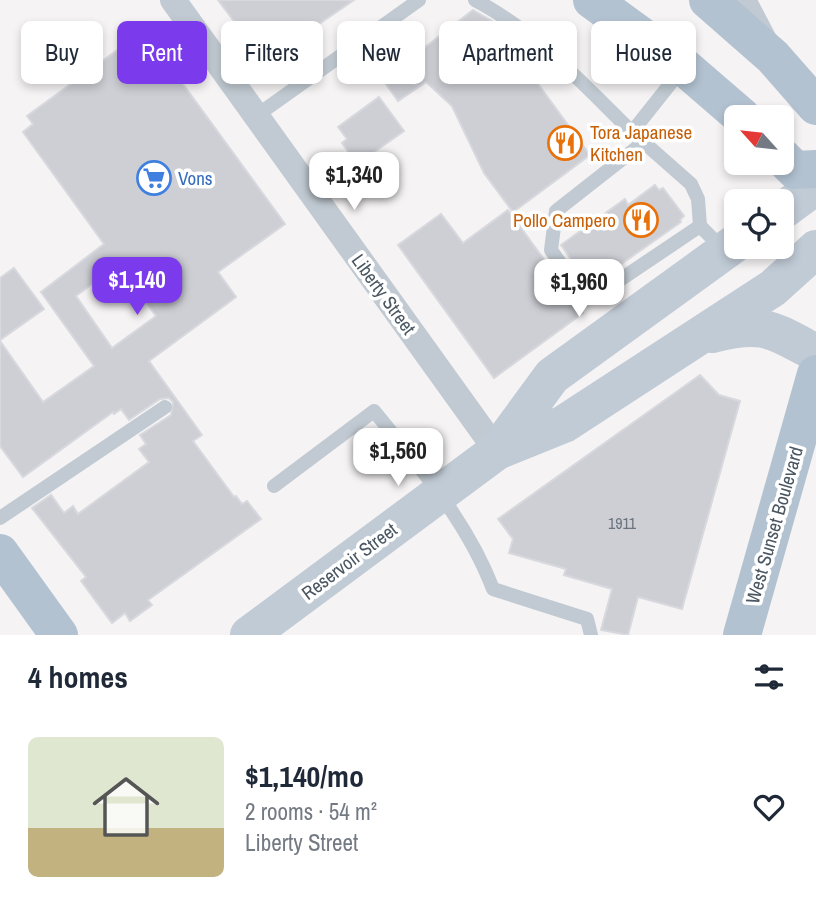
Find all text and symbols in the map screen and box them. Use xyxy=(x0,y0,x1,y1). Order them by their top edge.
chip: Buy xyxy=(21,21,103,84)
chip: Rent xyxy=(117,21,207,84)
chip: Filters xyxy=(221,21,323,84)
chip: New xyxy=(337,21,425,84)
chip: Apartment xyxy=(439,21,577,84)
chip: House xyxy=(591,21,696,84)
north arrow xyxy=(724,105,794,175)
map controls xyxy=(724,105,794,259)
place label: Tora Japanese Kitchen xyxy=(590,119,692,167)
restaurant icon: Tora Japanese Kitchen xyxy=(546,124,584,162)
pin: $1,340 xyxy=(297,152,411,212)
supermarket icon: Vons xyxy=(135,159,173,197)
text: $1,340 xyxy=(325,159,383,190)
place label: Vons xyxy=(178,165,213,191)
button: locate xyxy=(724,189,794,259)
restaurant icon: Pollo Campero xyxy=(622,201,660,239)
place label: Pollo Campero xyxy=(513,207,616,233)
street label: Liberty Street xyxy=(346,249,422,340)
pin: $1,140 xyxy=(80,258,194,317)
pin: $1,960 xyxy=(522,260,636,319)
text: $1,140 xyxy=(108,264,166,295)
text: $1,960 xyxy=(550,266,608,297)
pin: $1,560 xyxy=(341,428,455,488)
text: $1,560 xyxy=(369,435,427,466)
street label: West Sunset Boulevard xyxy=(739,443,809,607)
house number: 1911 xyxy=(608,512,637,534)
street label: Reservoir Street xyxy=(296,516,403,606)
text: 4 homes xyxy=(28,657,128,697)
icon: filters xyxy=(750,658,788,696)
text: $1,140/mo xyxy=(245,756,364,796)
icon: home xyxy=(84,765,168,849)
icon: heart xyxy=(750,788,788,826)
text: 2 rooms · 54 m² xyxy=(245,796,377,827)
text: Liberty Street xyxy=(245,827,358,858)

